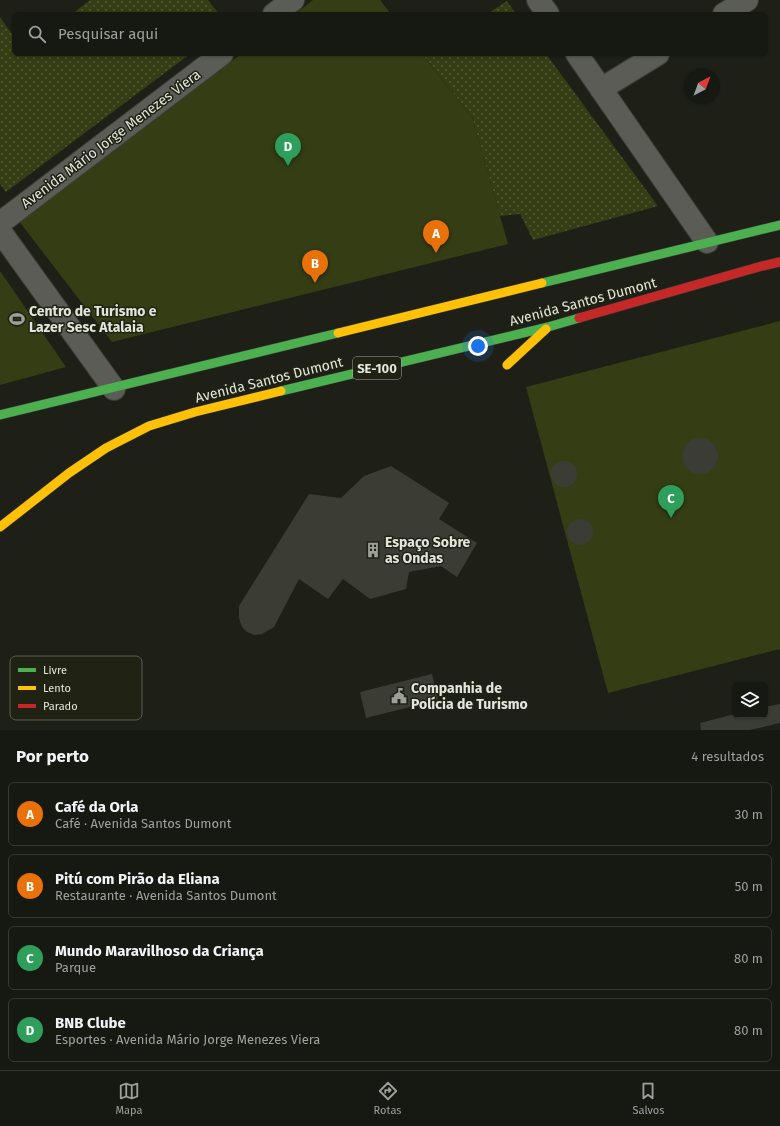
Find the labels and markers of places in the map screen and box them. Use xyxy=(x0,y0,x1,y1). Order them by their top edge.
pin: D xyxy=(275,133,301,166)
pin: A xyxy=(423,220,449,253)
pin: B xyxy=(302,250,328,283)
place label: Centro de Turismo e Lazer Sesc Atalaia xyxy=(29,303,157,336)
sports icon: Centro de Turismo e Lazer Sesc Atalaia xyxy=(8,310,26,328)
pin: C xyxy=(658,485,684,518)
place label: Espaço Sobre as Ondas xyxy=(385,534,471,567)
building icon: Espaço Sobre as Ondas xyxy=(364,541,382,559)
place label: Companhia de Polícia de Turismo xyxy=(411,680,528,713)
public building icon: Companhia de Polícia de Turismo xyxy=(390,687,408,705)

